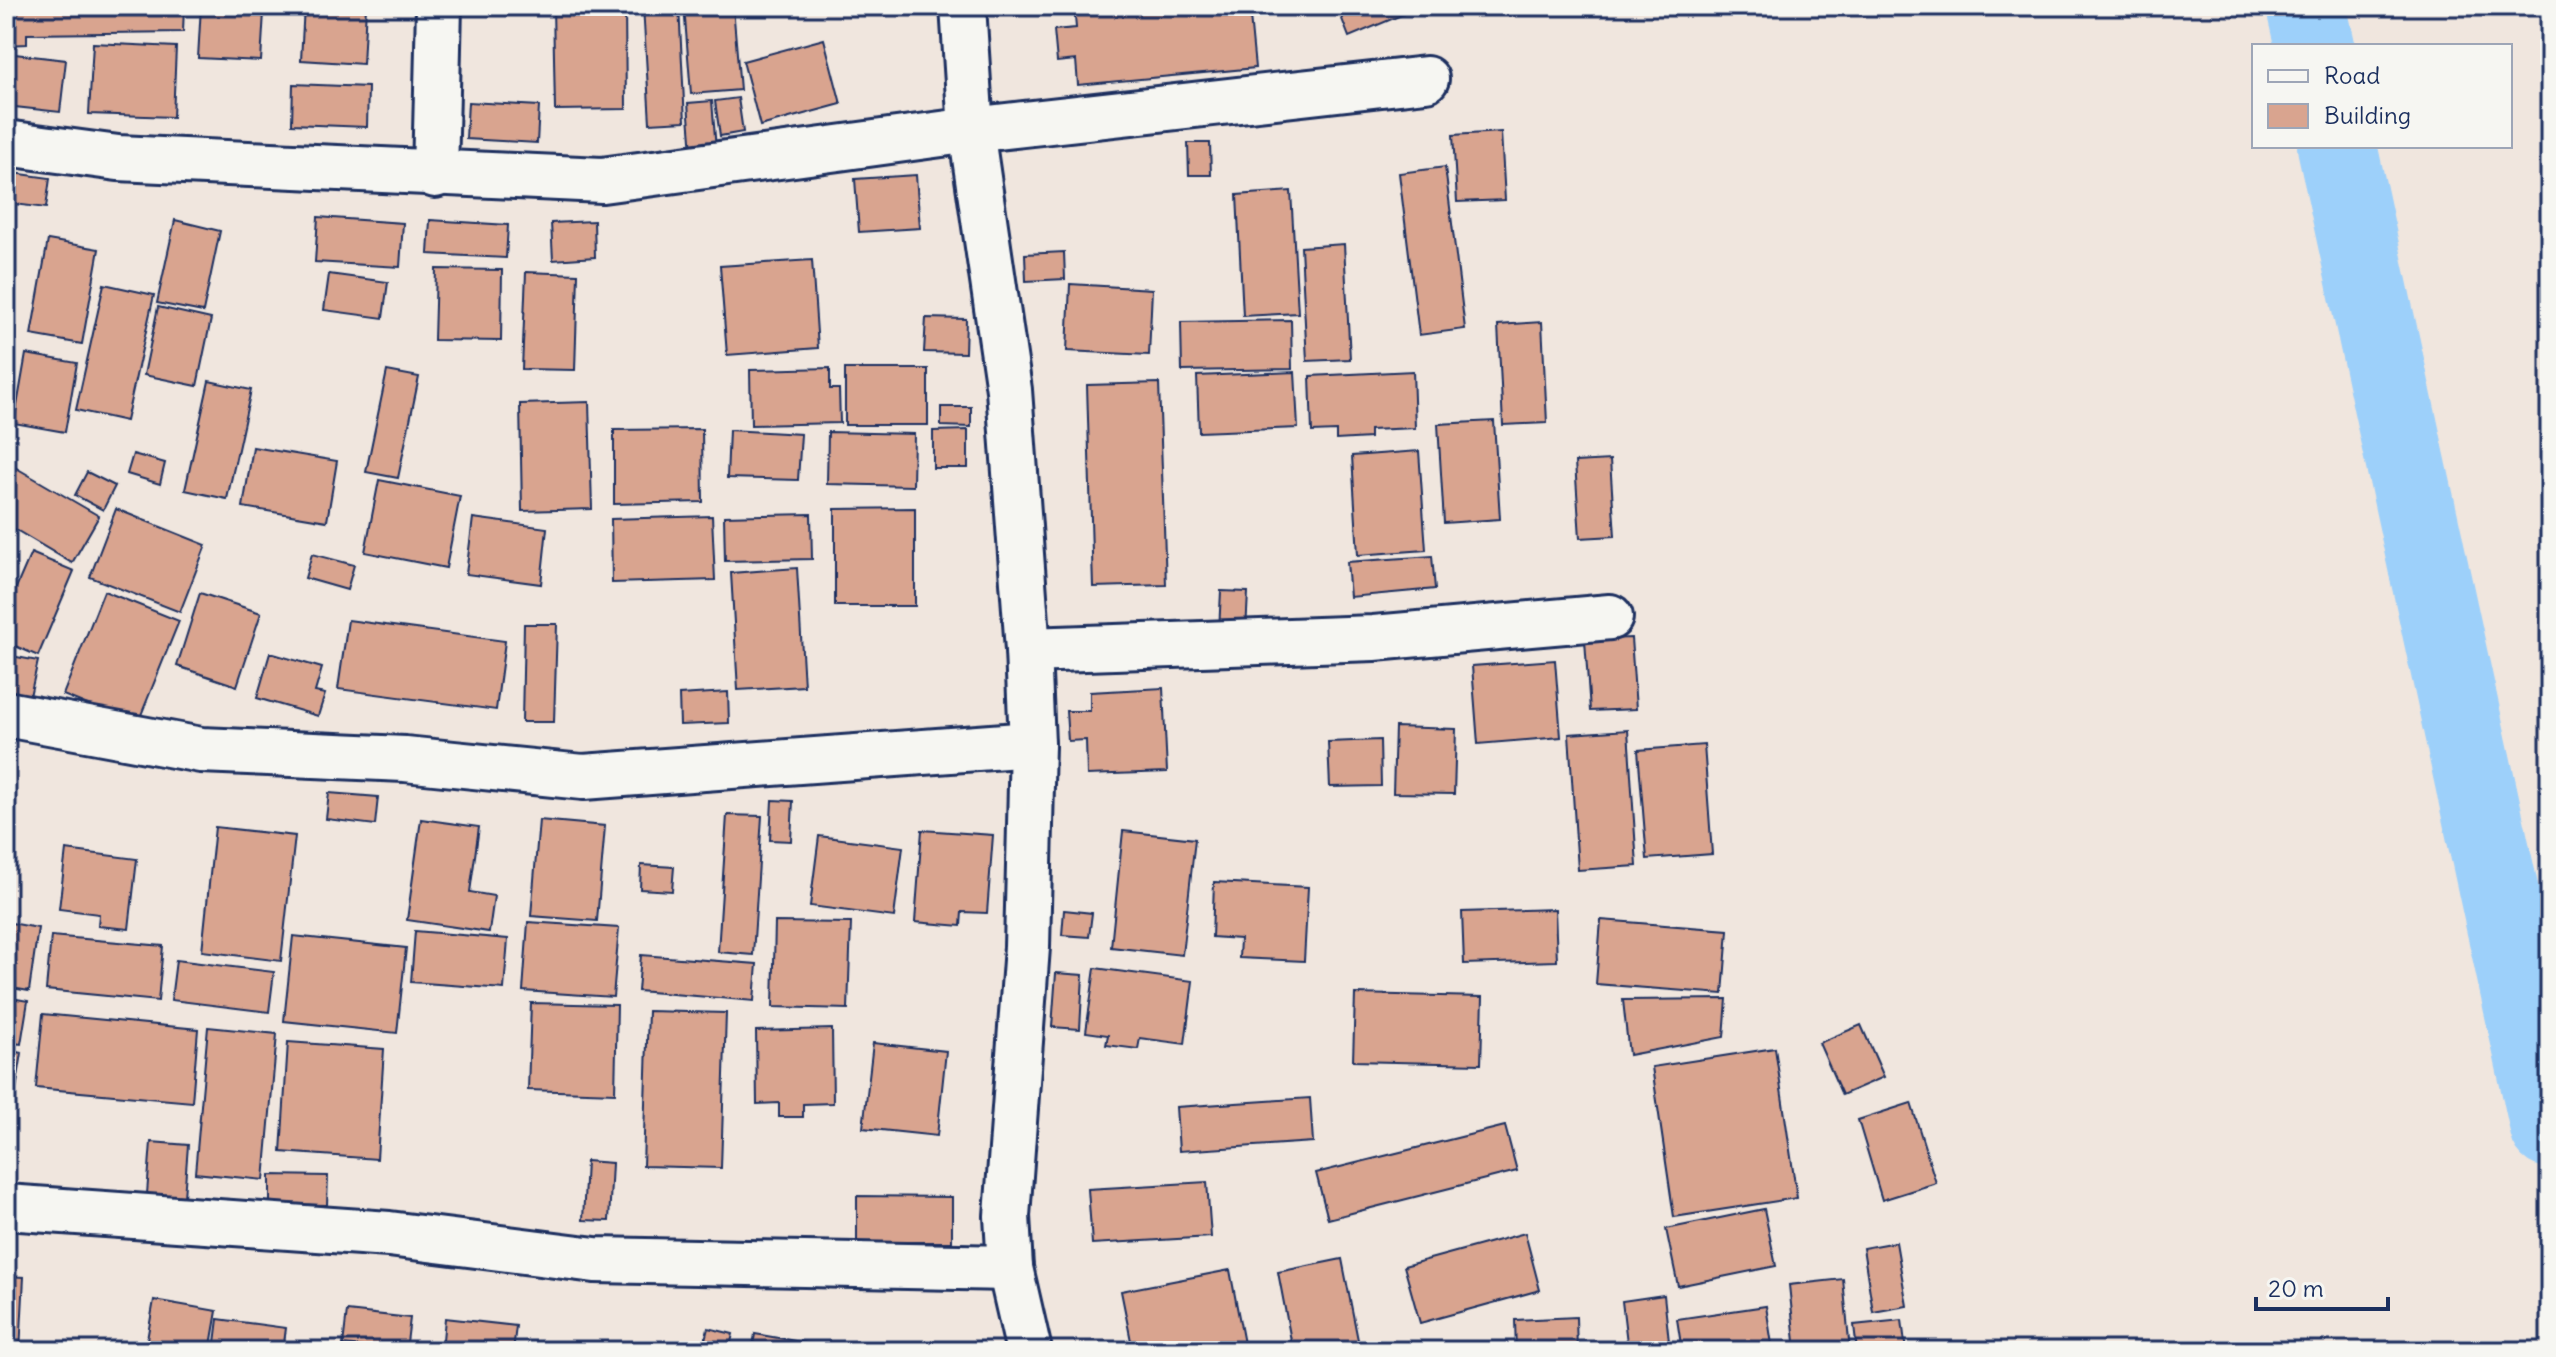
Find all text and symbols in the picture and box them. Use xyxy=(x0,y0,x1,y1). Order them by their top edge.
legend xyxy=(2252,44,2512,148)
text: Road xyxy=(2324,60,2380,90)
text: Building xyxy=(2324,100,2411,130)
scale bar xyxy=(2256,1261,2388,1311)
text: 20 m xyxy=(2268,1273,2324,1303)

